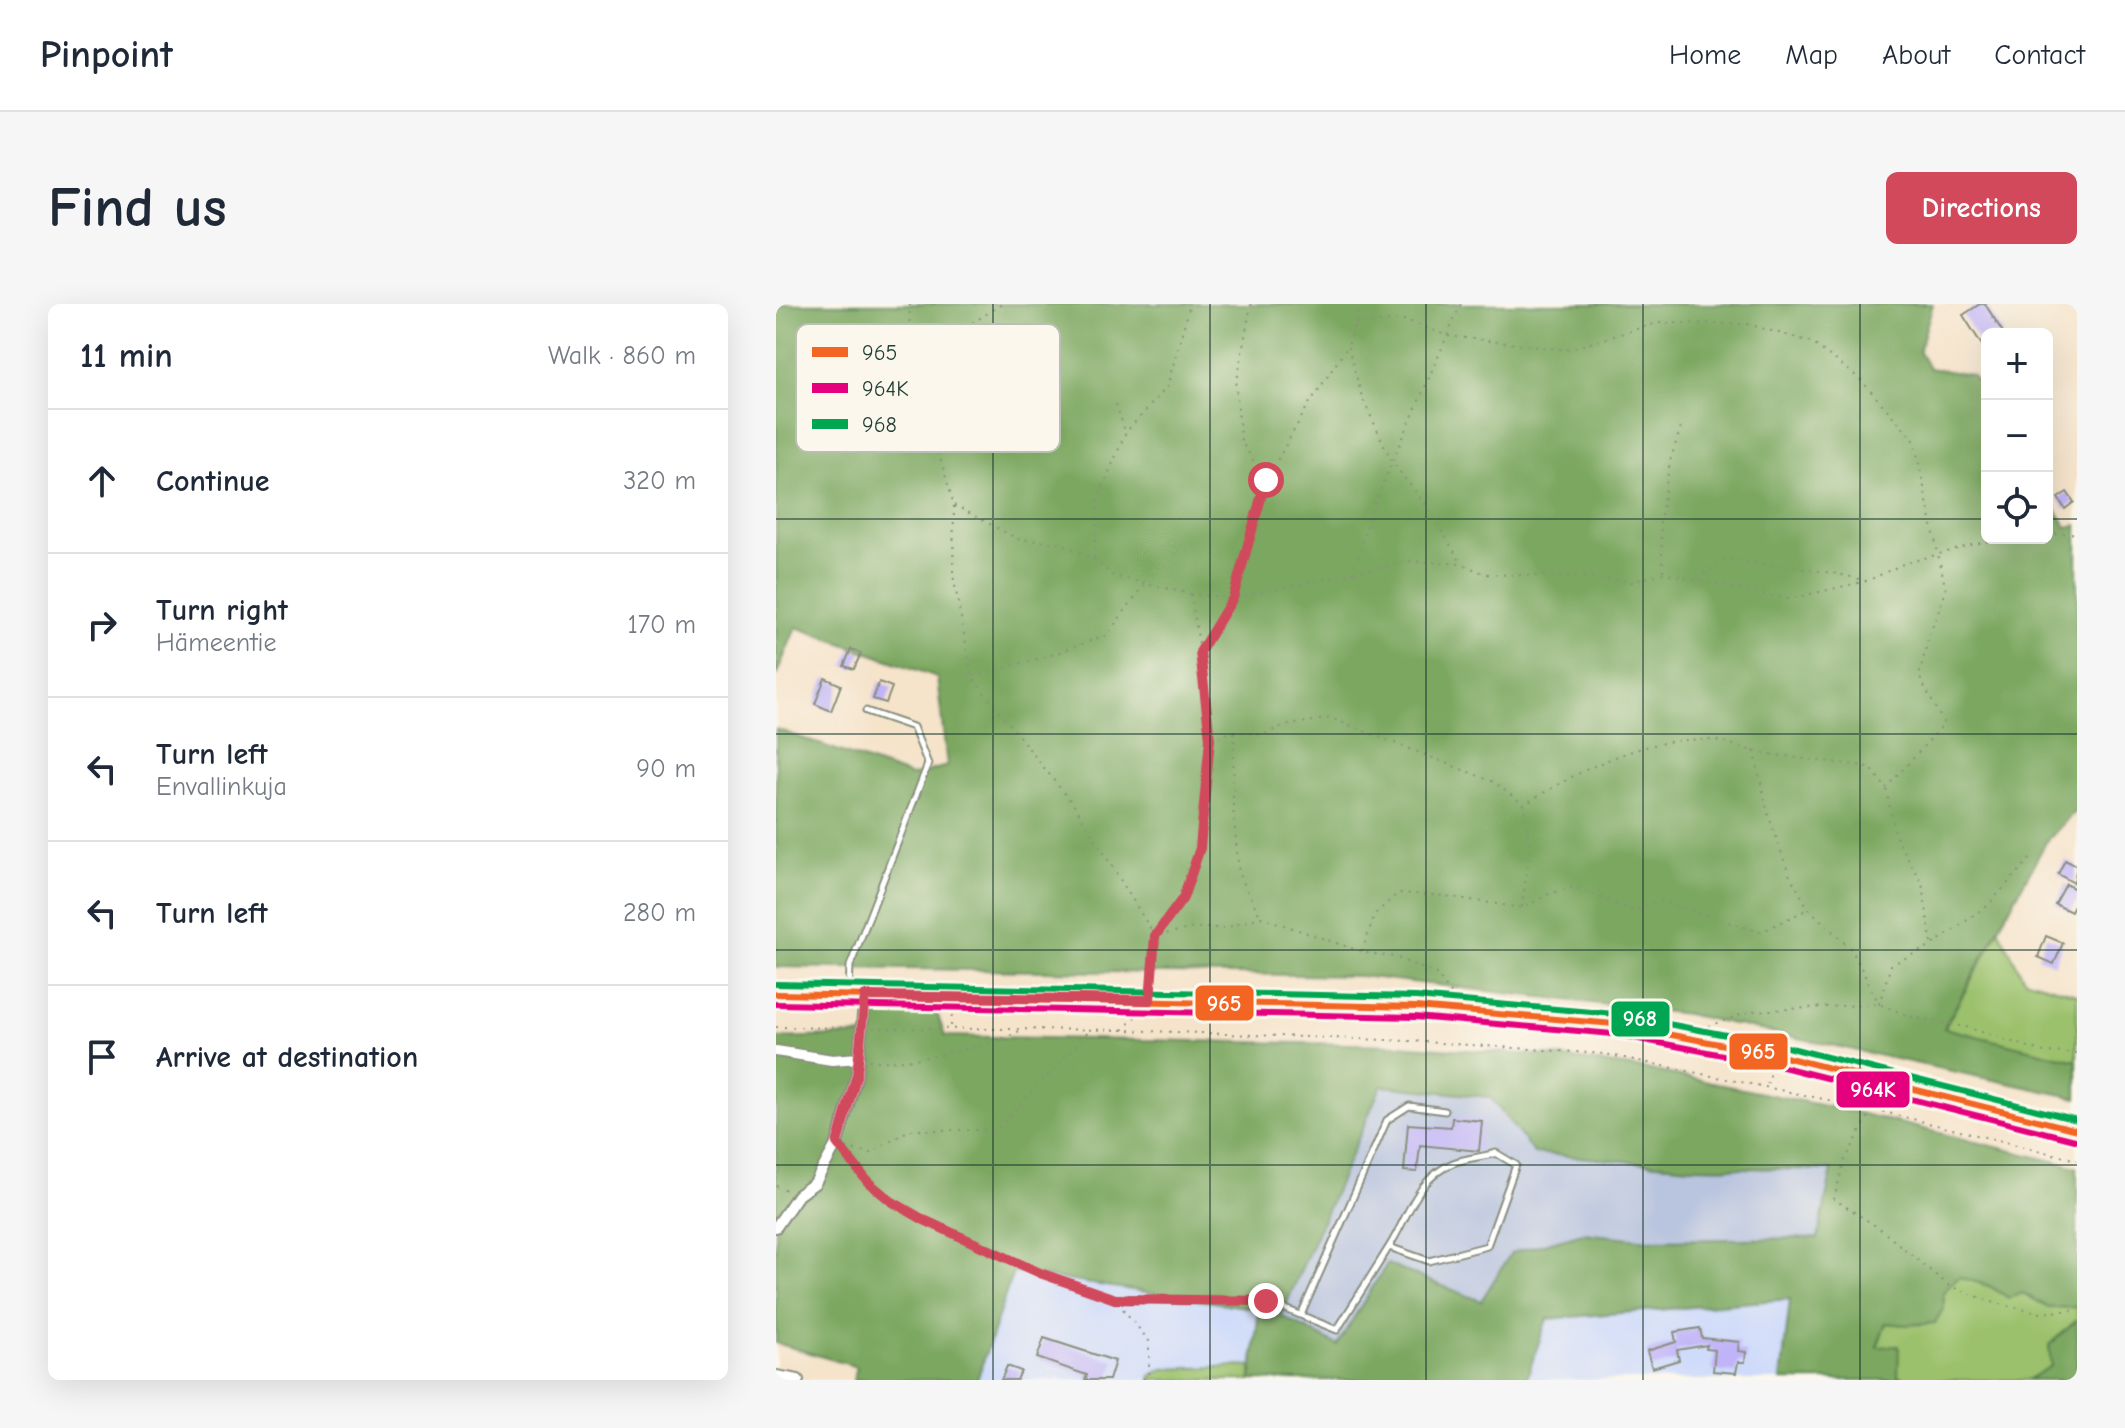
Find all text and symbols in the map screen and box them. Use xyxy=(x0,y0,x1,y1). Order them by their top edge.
text: Pinpoint xyxy=(40,33,173,77)
text: Home xyxy=(1669,39,1741,71)
text: Map xyxy=(1785,39,1838,71)
text: About xyxy=(1882,39,1950,71)
text: Contact xyxy=(1994,39,2085,71)
button: Directions xyxy=(1886,172,2077,244)
text: Find us xyxy=(48,176,227,240)
legend xyxy=(796,324,1060,452)
map controls xyxy=(1981,328,2053,544)
button: + xyxy=(1981,328,2053,400)
text: 11 min xyxy=(80,336,173,376)
text: 965 xyxy=(862,340,898,366)
text: Walk · 860 m xyxy=(548,341,696,371)
text: 964K xyxy=(862,376,909,402)
button: − xyxy=(1981,400,2053,472)
text: 968 xyxy=(862,412,897,438)
icon: ahead xyxy=(80,459,124,503)
route start xyxy=(1248,462,1284,498)
text: Continue xyxy=(156,464,270,499)
text: 320 m xyxy=(623,466,696,496)
button: locate xyxy=(1981,472,2053,544)
text: Turn right xyxy=(156,593,288,628)
icon: right xyxy=(80,603,124,647)
text: 170 m xyxy=(627,610,696,640)
text: Hämeentie xyxy=(156,628,277,658)
text: Turn left xyxy=(156,737,268,772)
icon: left xyxy=(80,747,124,791)
text: 90 m xyxy=(636,754,696,784)
text: Envallinkuja xyxy=(156,772,287,802)
icon: left xyxy=(80,891,124,935)
text: Turn left xyxy=(156,896,268,931)
text: 280 m xyxy=(623,898,696,928)
line badge: 965 xyxy=(1194,984,1255,1022)
text: 965 xyxy=(1207,991,1241,1017)
line badge: 968 xyxy=(1610,1000,1671,1038)
text: 968 xyxy=(1623,1006,1657,1032)
line badge: 965 xyxy=(1728,1032,1789,1071)
icon: arrive xyxy=(80,1035,124,1079)
text: 965 xyxy=(1741,1039,1775,1065)
text: Arrive at destination xyxy=(156,1040,418,1075)
line badge: 964K xyxy=(1835,1070,1911,1109)
text: 964K xyxy=(1850,1077,1896,1103)
route end xyxy=(1248,1283,1284,1319)

